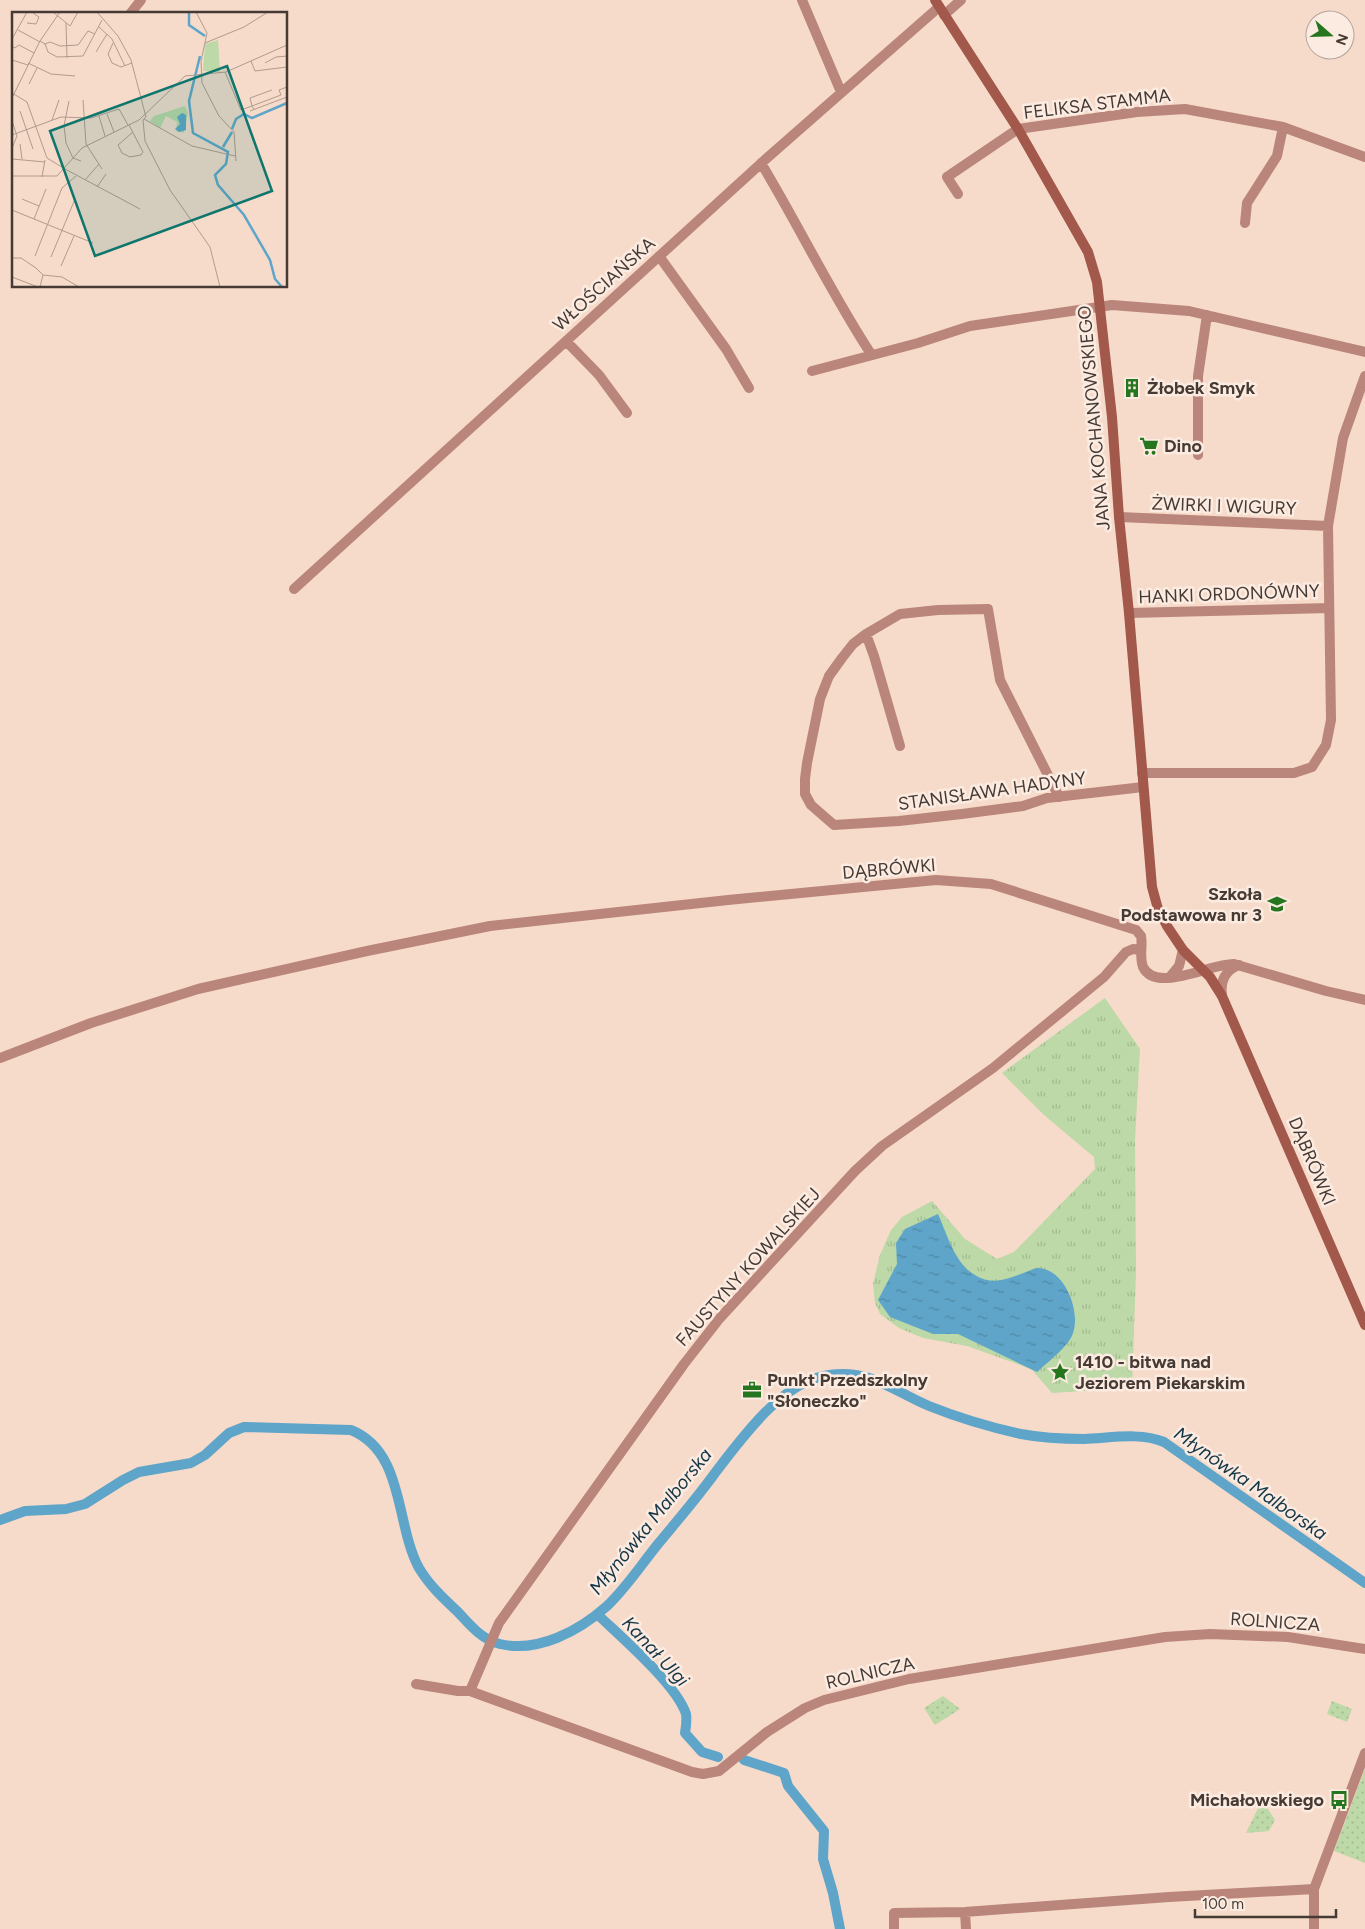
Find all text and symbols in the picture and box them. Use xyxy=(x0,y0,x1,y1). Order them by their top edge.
north arrow xyxy=(1305,10,1355,60)
inset map xyxy=(12,12,288,288)
text: N xyxy=(1332,31,1352,47)
street label: FELIKSA STAMMA xyxy=(1022,84,1172,124)
street label: WŁOŚCIAŃSKA xyxy=(548,232,660,336)
street label: JANA KOCHANOWSKIEGO xyxy=(1073,305,1115,531)
building icon: Żłobek Smyk xyxy=(1121,377,1143,399)
place label: Żłobek Smyk xyxy=(1147,377,1255,399)
supermarket icon: Dino xyxy=(1138,435,1160,457)
place label: Dino xyxy=(1164,435,1202,457)
street label: ŻWIRKI I WIGURY xyxy=(1151,492,1297,520)
street label: HANKI ORDONÓWNY xyxy=(1138,580,1320,608)
street label: STANISŁAWA HADYNY xyxy=(897,767,1088,815)
street label: DĄBRÓWKI xyxy=(841,854,937,884)
place label: Szkoła Podstawowa nr 3 xyxy=(1121,883,1262,926)
school or university icon: Szkoła Podstawowa nr 3 xyxy=(1266,893,1288,915)
street label: DĄBRÓWKI xyxy=(1284,1114,1340,1208)
street label: FAUSTYNY KOWALSKIEJ xyxy=(671,1183,825,1351)
place label: 1410 - bitwa nad Jeziorem Piekarskim xyxy=(1075,1351,1245,1394)
place icon: 1410 - bitwa nad Jeziorem Piekarskim xyxy=(1049,1361,1071,1383)
place label: Punkt Przedszkolny "Słoneczko" xyxy=(767,1369,928,1412)
office icon: Punkt Przedszkolny "Słoneczko" xyxy=(741,1379,763,1401)
water label: Młynówka Malborska xyxy=(1170,1422,1332,1545)
water label: Młynówka Malborska xyxy=(584,1443,717,1599)
street label: ROLNICZA xyxy=(1229,1608,1321,1636)
water label: Kanał Ulgi xyxy=(617,1611,694,1692)
street label: ROLNICZA xyxy=(824,1652,916,1694)
place label: Michałowskiego xyxy=(1190,1789,1324,1811)
bus stop icon: Michałowskiego xyxy=(1328,1789,1350,1811)
scale bar xyxy=(1195,1886,1336,1918)
text: 100 m xyxy=(1202,1895,1244,1913)

